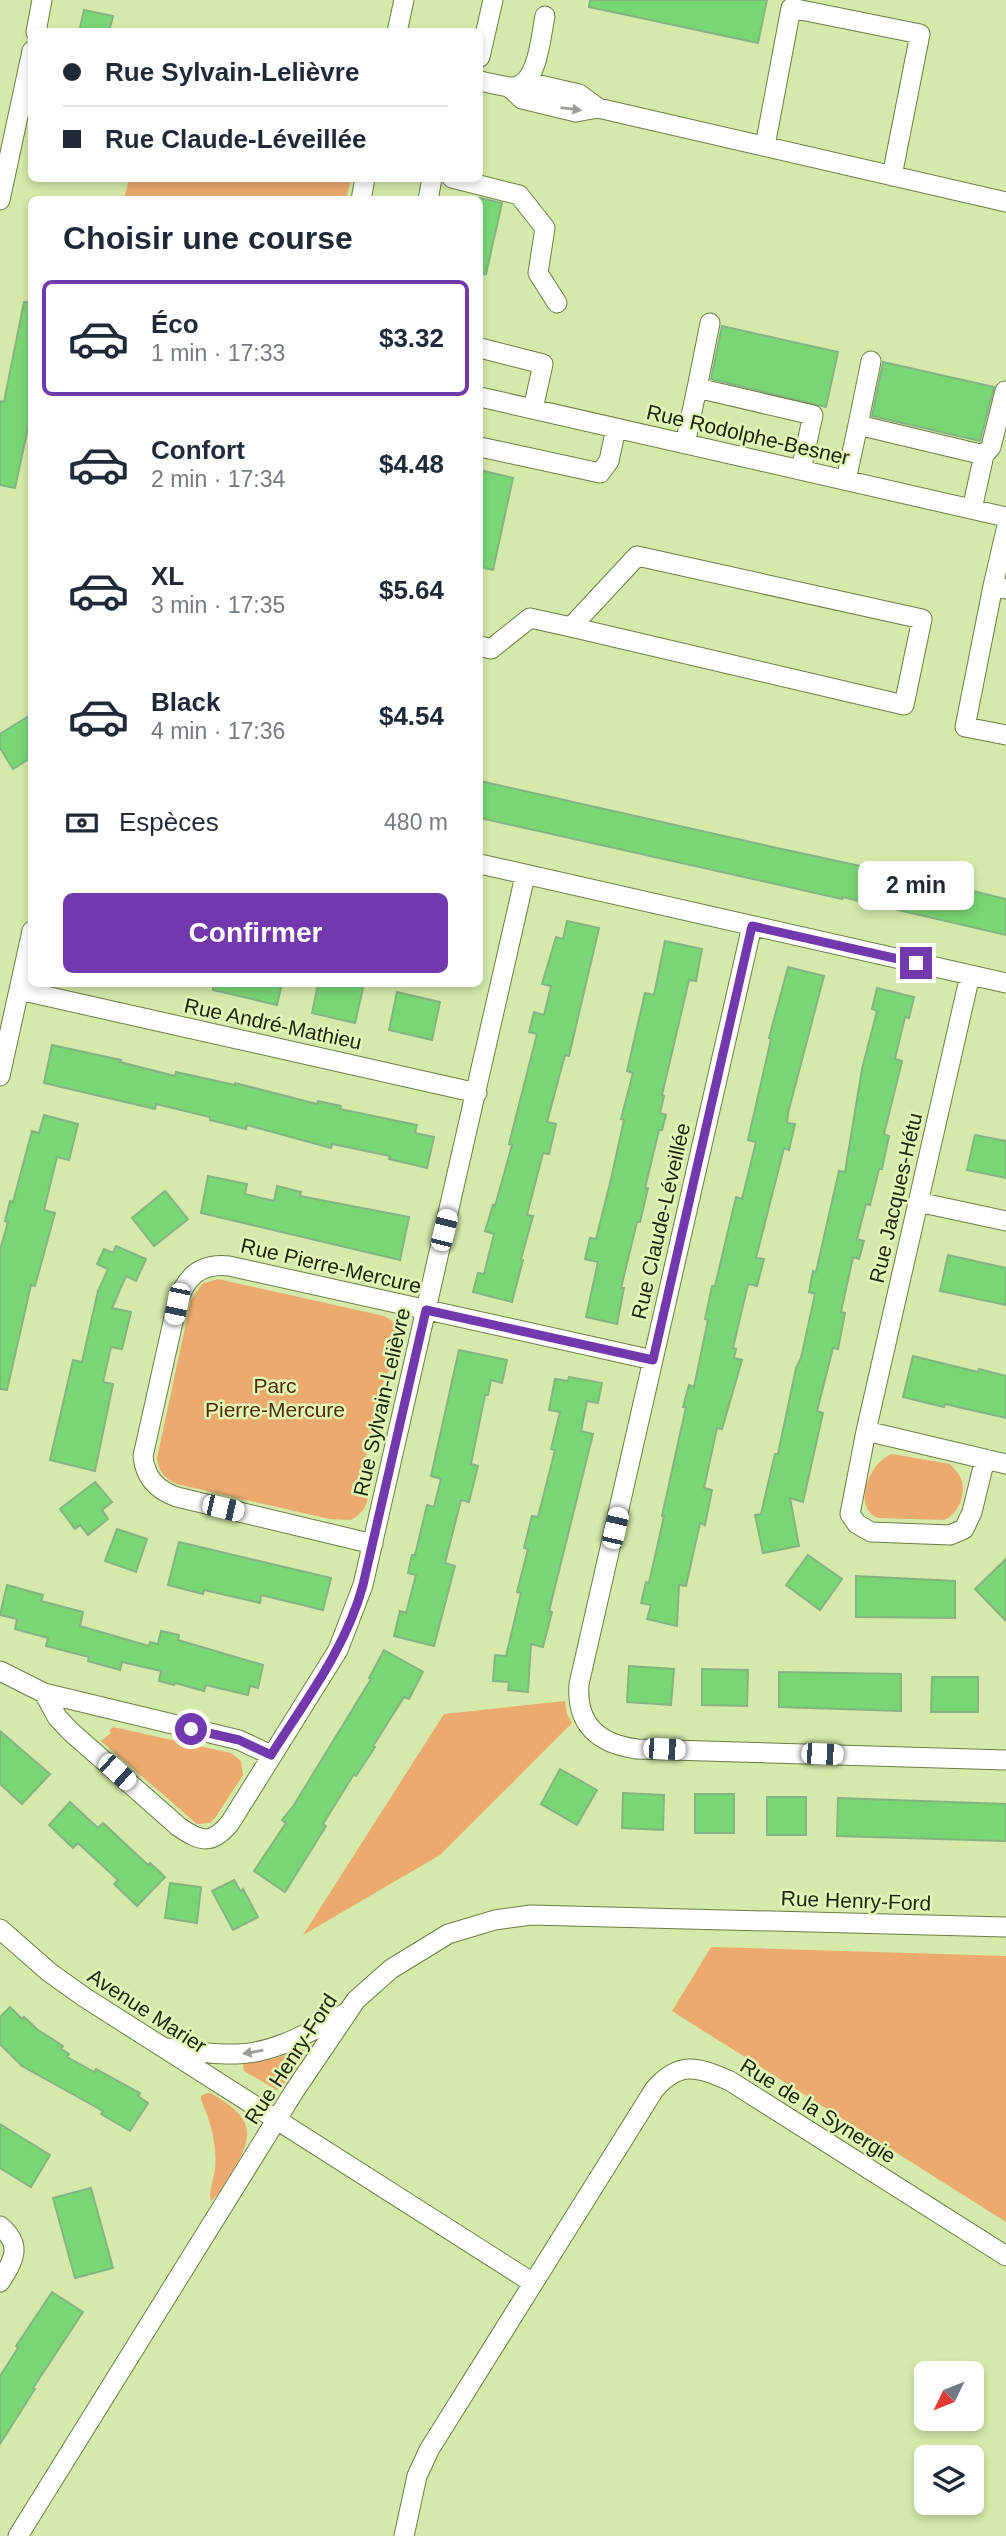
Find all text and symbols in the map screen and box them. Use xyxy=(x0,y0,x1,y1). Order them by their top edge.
text: Rue Sylvain-Lelièvre xyxy=(105,57,359,87)
one-way arrow xyxy=(560,104,582,115)
text: Rue Claude-Léveillée xyxy=(105,124,367,154)
text: Choisir une course xyxy=(63,220,353,256)
icon: car xyxy=(67,307,130,370)
text: Éco xyxy=(151,309,199,339)
text: $3.32 xyxy=(379,323,444,353)
text: 1 min · 17:33 xyxy=(151,340,285,366)
street label: Rue Rodolphe-Besner xyxy=(644,400,852,469)
icon: car xyxy=(67,433,130,496)
text: Confort xyxy=(151,435,245,465)
text: $4.48 xyxy=(379,449,444,479)
text: 2 min · 17:34 xyxy=(151,466,285,492)
icon: car xyxy=(67,559,130,622)
text: XL xyxy=(151,561,184,591)
text: $5.64 xyxy=(379,575,444,605)
text: 3 min · 17:35 xyxy=(151,592,285,618)
icon: car xyxy=(67,685,130,748)
text: Black xyxy=(151,687,220,717)
text: $4.54 xyxy=(379,701,444,731)
text: 4 min · 17:36 xyxy=(151,718,285,744)
icon: cash xyxy=(63,804,101,842)
text: Espèces xyxy=(119,807,219,837)
text: 480 m xyxy=(384,809,448,835)
callout: 2 min xyxy=(858,862,974,911)
text: 2 min xyxy=(886,872,946,898)
button: Confirmer xyxy=(63,893,448,973)
route end xyxy=(900,947,932,979)
street label: Rue André-Mathieu xyxy=(182,993,364,1054)
street label: Rue Jacques-Hétu xyxy=(865,1111,926,1285)
street label: Rue Claude-Léveillée xyxy=(627,1120,694,1321)
car xyxy=(429,1207,460,1253)
street label: Rue Pierre-Mercure xyxy=(239,1234,424,1297)
car xyxy=(163,1281,192,1327)
street label: Rue Sylvain-Lelièvre xyxy=(349,1305,414,1498)
park label: Parc Pierre-Mercure xyxy=(205,1374,345,1421)
car xyxy=(201,1493,246,1523)
car xyxy=(601,1505,630,1551)
route start xyxy=(175,1713,207,1745)
car xyxy=(643,1738,686,1760)
car xyxy=(801,1743,844,1765)
car xyxy=(95,1750,140,1794)
street label: Rue Henry-Ford xyxy=(780,1886,932,1915)
street label: Avenue Marier xyxy=(84,1964,211,2057)
street label: Rue Henry-Ford xyxy=(240,1989,341,2128)
one-way arrow xyxy=(242,2047,264,2058)
street label: Rue de la Synergie xyxy=(736,2053,900,2168)
north arrow xyxy=(914,2361,984,2431)
map controls xyxy=(914,2361,984,2515)
button: layers xyxy=(914,2445,984,2515)

